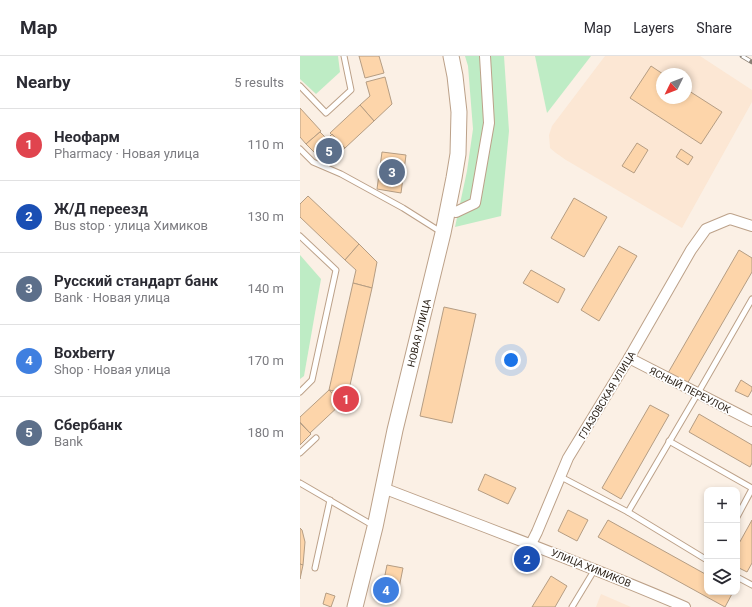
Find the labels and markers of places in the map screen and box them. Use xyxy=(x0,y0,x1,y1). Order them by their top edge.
pin: 5 xyxy=(316,136,342,166)
pin: 3 xyxy=(379,157,405,187)
pin: 1 xyxy=(333,384,359,414)
pin: 2 xyxy=(514,544,540,574)
pin: 4 xyxy=(373,575,399,605)

